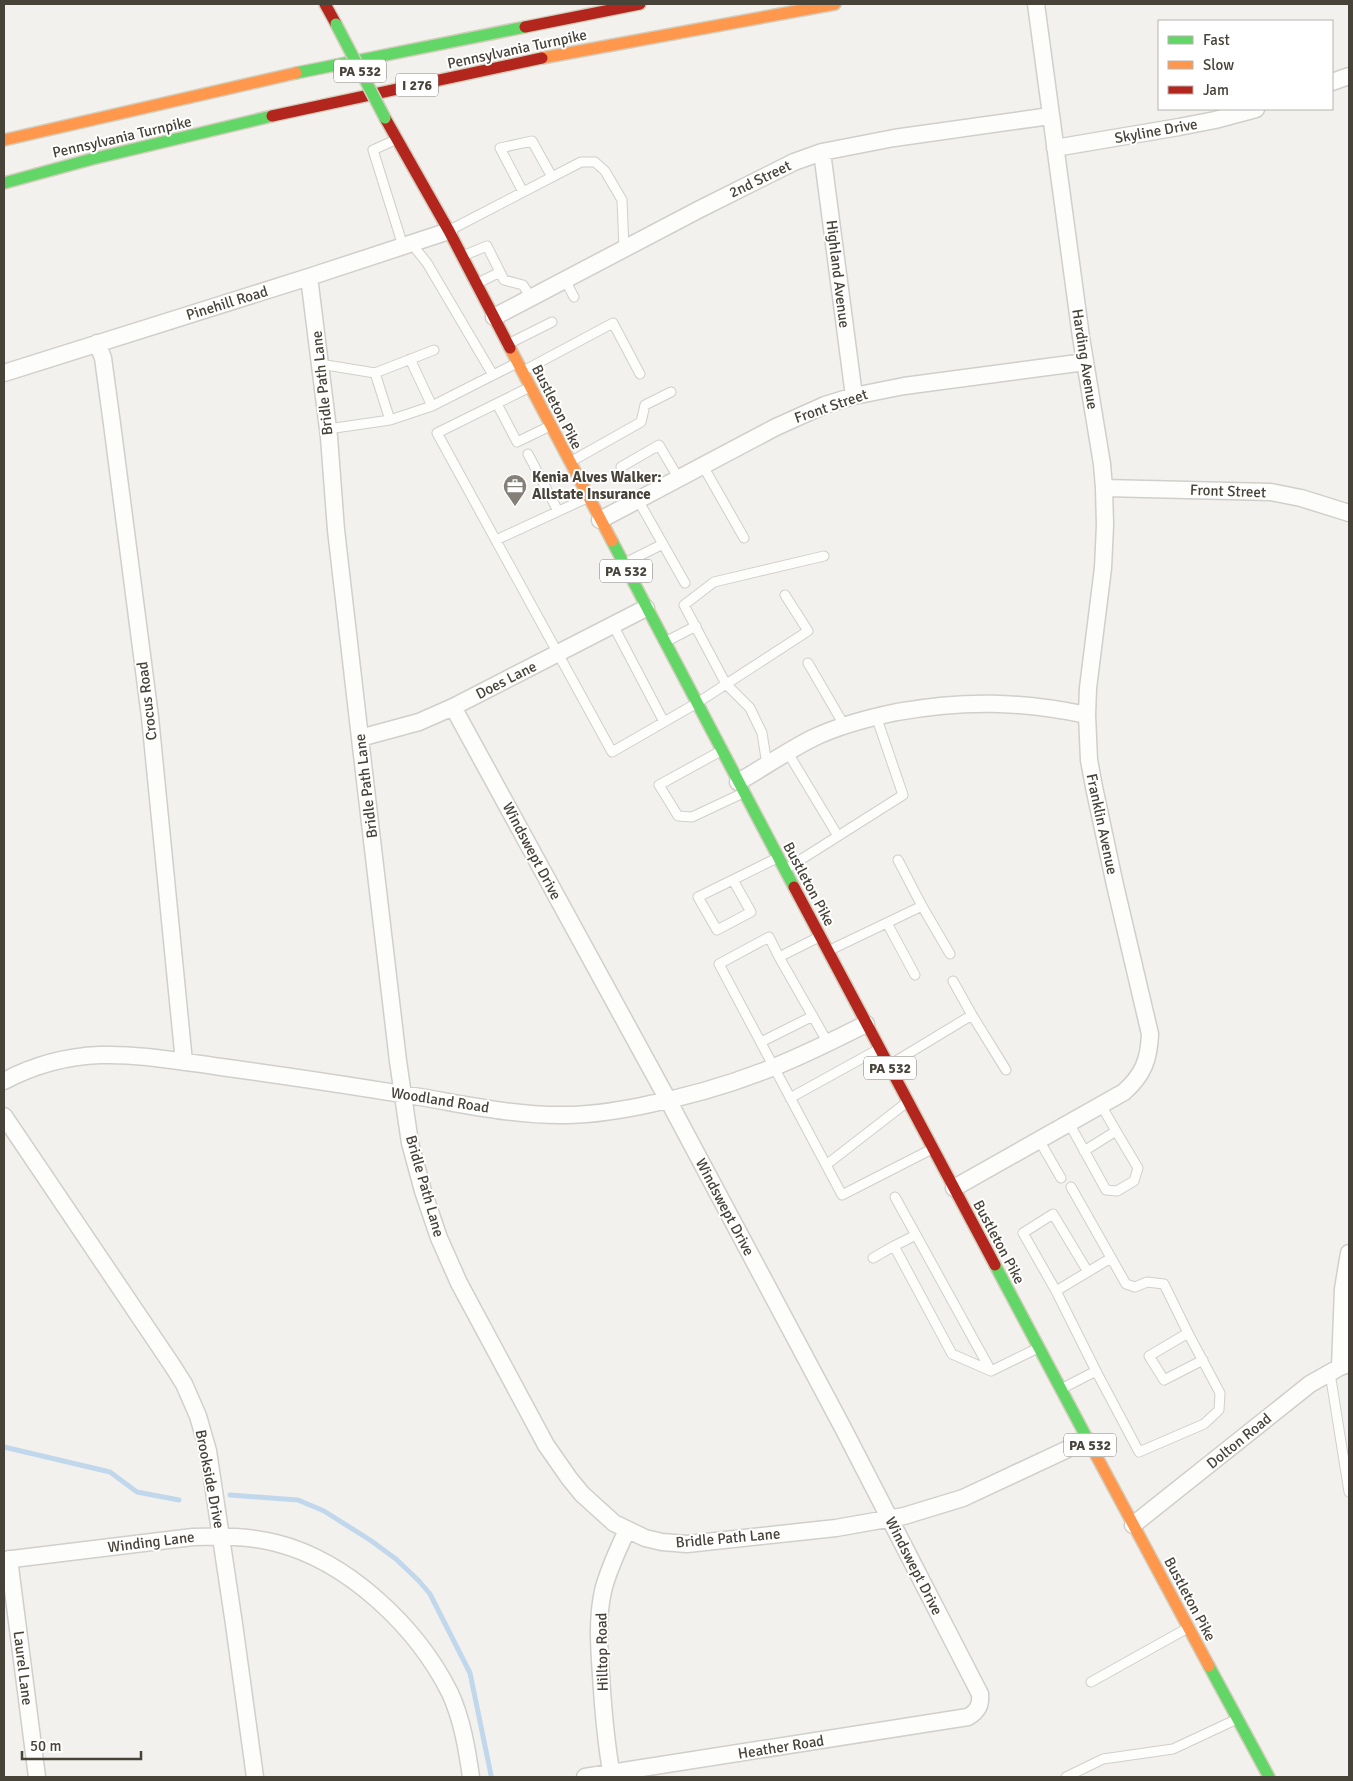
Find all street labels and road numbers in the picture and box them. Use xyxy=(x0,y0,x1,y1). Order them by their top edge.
street label: Pennsylvania Turnpike xyxy=(446,25,588,73)
road number: PA 532 xyxy=(334,59,386,82)
road number: I 276 xyxy=(396,74,438,96)
street label: Pennsylvania Turnpike xyxy=(51,112,193,162)
street label: Skyline Drive xyxy=(1113,115,1199,147)
street label: 2nd Street xyxy=(726,156,794,202)
street label: Highland Avenue xyxy=(822,219,854,329)
street label: Pinehill Road xyxy=(184,282,270,324)
street label: Harding Avenue xyxy=(1068,308,1102,410)
street label: Bridle Path Lane xyxy=(308,330,336,436)
street label: Bustleton Pike xyxy=(528,362,586,452)
street label: Front Street xyxy=(792,385,870,427)
street label: Front Street xyxy=(1190,481,1266,501)
road number: PA 532 xyxy=(600,560,652,582)
street label: Does Lane xyxy=(473,657,539,703)
street label: Crocus Road xyxy=(133,660,161,741)
street label: Bridle Path Lane xyxy=(351,733,381,839)
street label: Franklin Avenue xyxy=(1083,772,1121,876)
street label: Windswept Drive xyxy=(499,799,565,903)
street label: Bustleton Pike xyxy=(779,839,839,929)
road number: PA 532 xyxy=(864,1056,916,1080)
street label: Woodland Road xyxy=(390,1083,490,1117)
street label: Bridle Path Lane xyxy=(402,1133,448,1239)
street label: Windswept Drive xyxy=(692,1155,758,1259)
street label: Bustleton Pike xyxy=(969,1197,1029,1287)
street label: Dolton Road xyxy=(1203,1409,1275,1473)
street label: Brookside Drive xyxy=(192,1428,228,1530)
road number: PA 532 xyxy=(1064,1434,1116,1456)
street label: Windswept Drive xyxy=(882,1514,946,1618)
street label: Bridle Path Lane xyxy=(675,1524,781,1552)
street label: Winding Lane xyxy=(107,1528,195,1556)
street label: Bustleton Pike xyxy=(1160,1554,1220,1644)
street label: Hilltop Road xyxy=(592,1612,612,1692)
street label: Laurel Lane xyxy=(10,1630,36,1706)
street label: Heather Road xyxy=(737,1731,825,1763)

